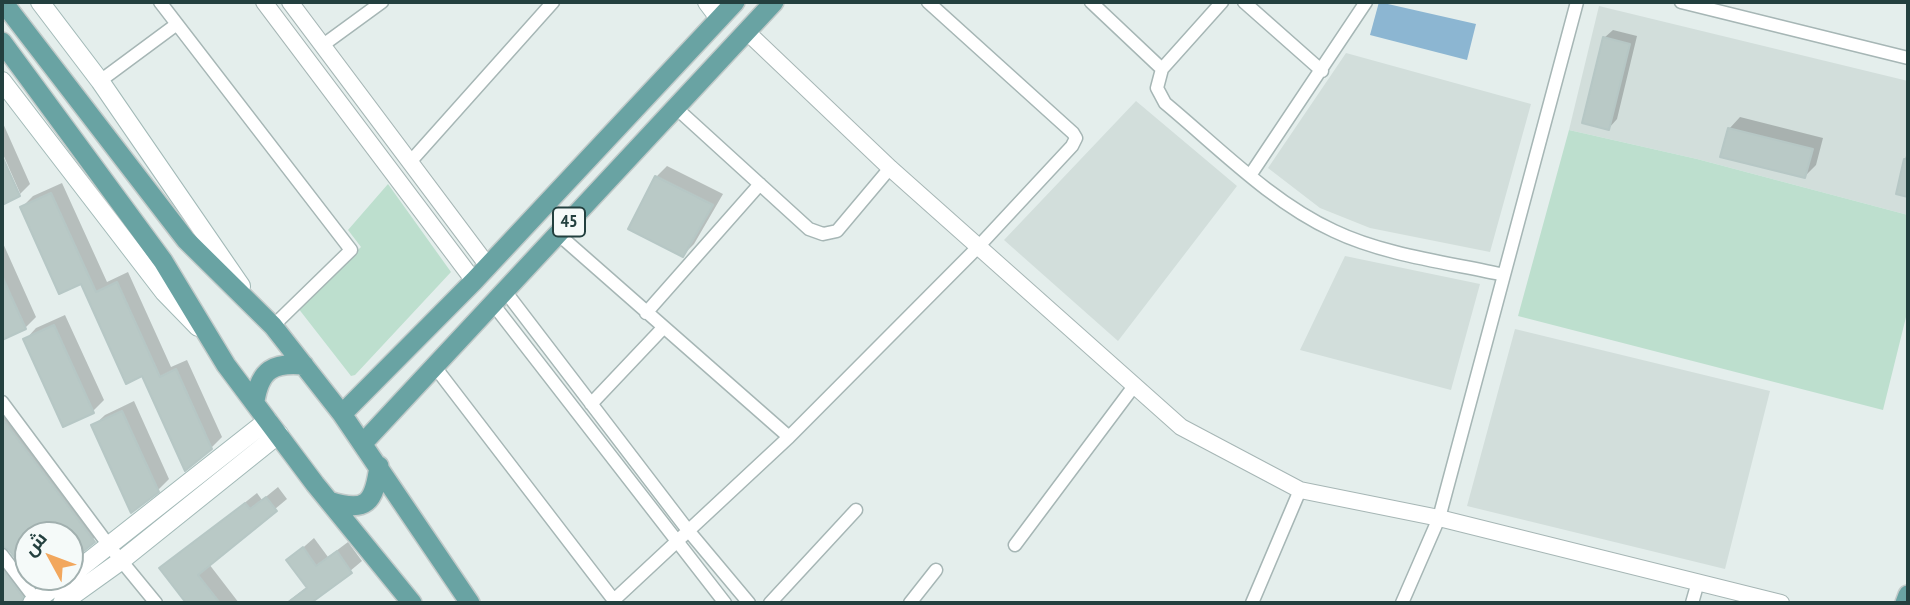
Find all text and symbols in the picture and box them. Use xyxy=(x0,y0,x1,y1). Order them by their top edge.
road number: 45 xyxy=(553,208,585,236)
north arrow xyxy=(14,521,84,591)
text: ش xyxy=(18,526,52,561)

